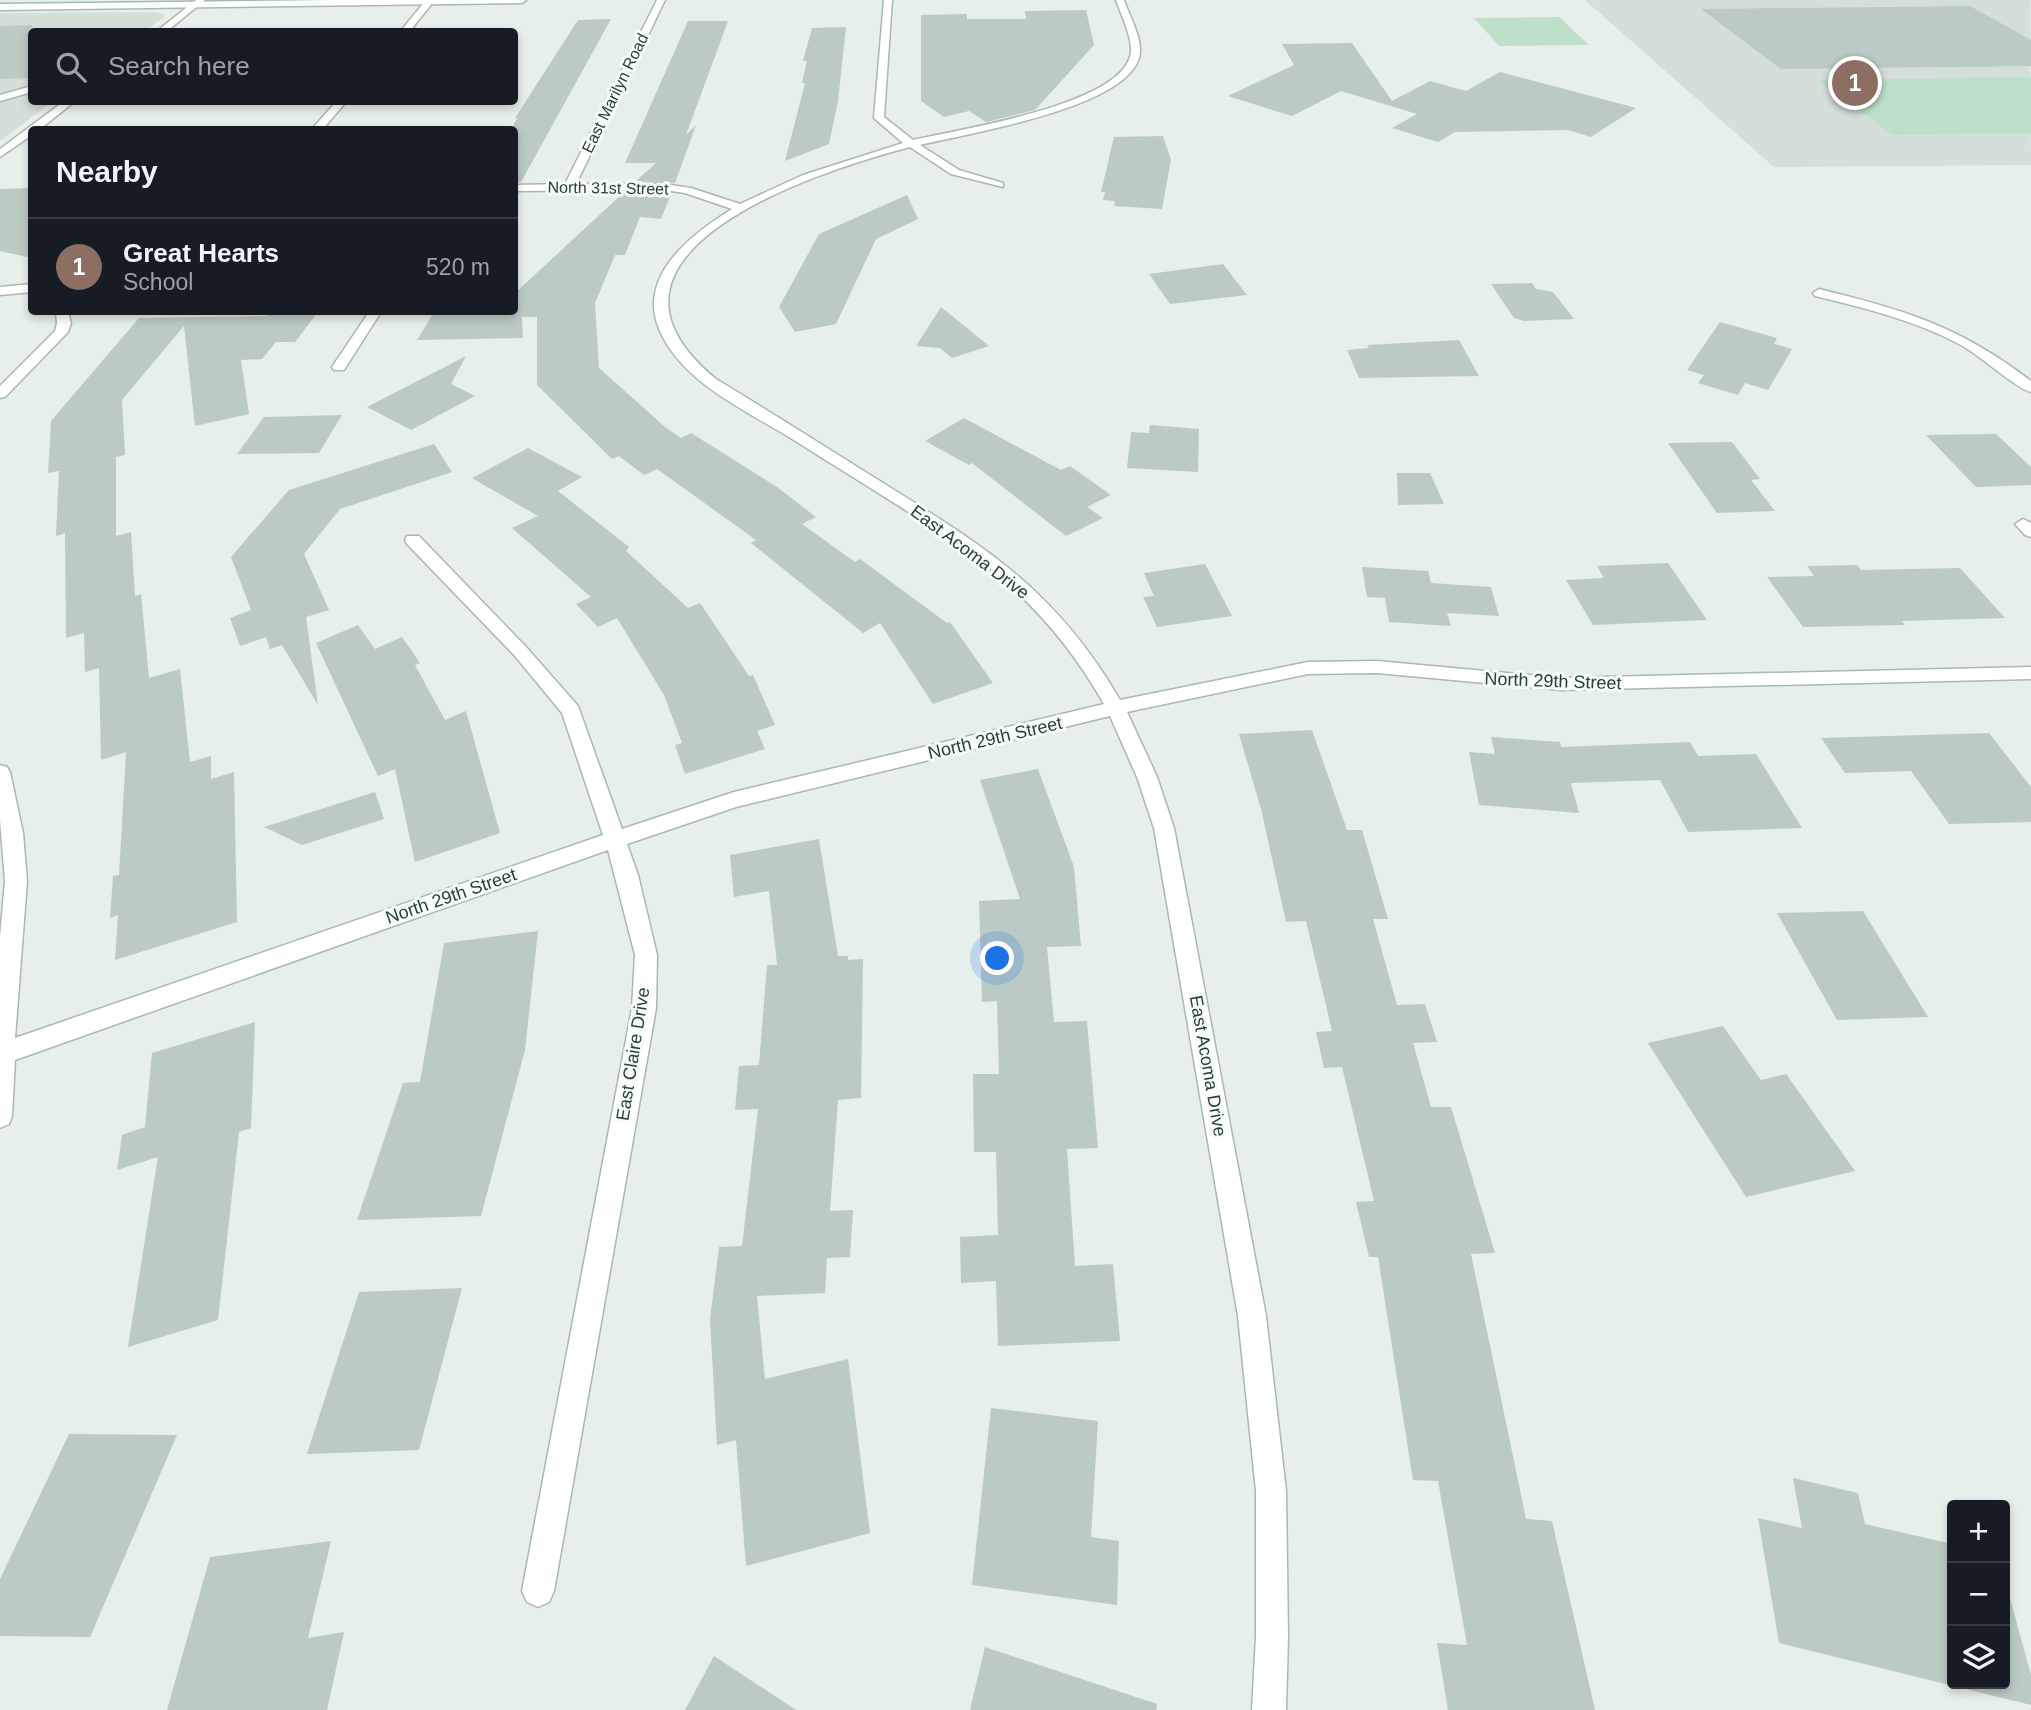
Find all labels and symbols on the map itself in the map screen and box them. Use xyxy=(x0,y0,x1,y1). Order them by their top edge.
street label: East Marilyn Road xyxy=(579,31,651,155)
pin: 1 xyxy=(1832,57,1878,109)
street label: North 31st Street xyxy=(547,178,669,198)
street label: East Acoma Drive xyxy=(907,501,1033,603)
street label: North 29th Street xyxy=(1484,669,1622,693)
street label: North 29th Street xyxy=(926,713,1064,763)
street label: North 29th Street xyxy=(383,864,519,928)
your location xyxy=(980,941,1014,975)
street label: East Claire Drive xyxy=(613,986,653,1122)
street label: East Acoma Drive xyxy=(1186,994,1230,1138)

